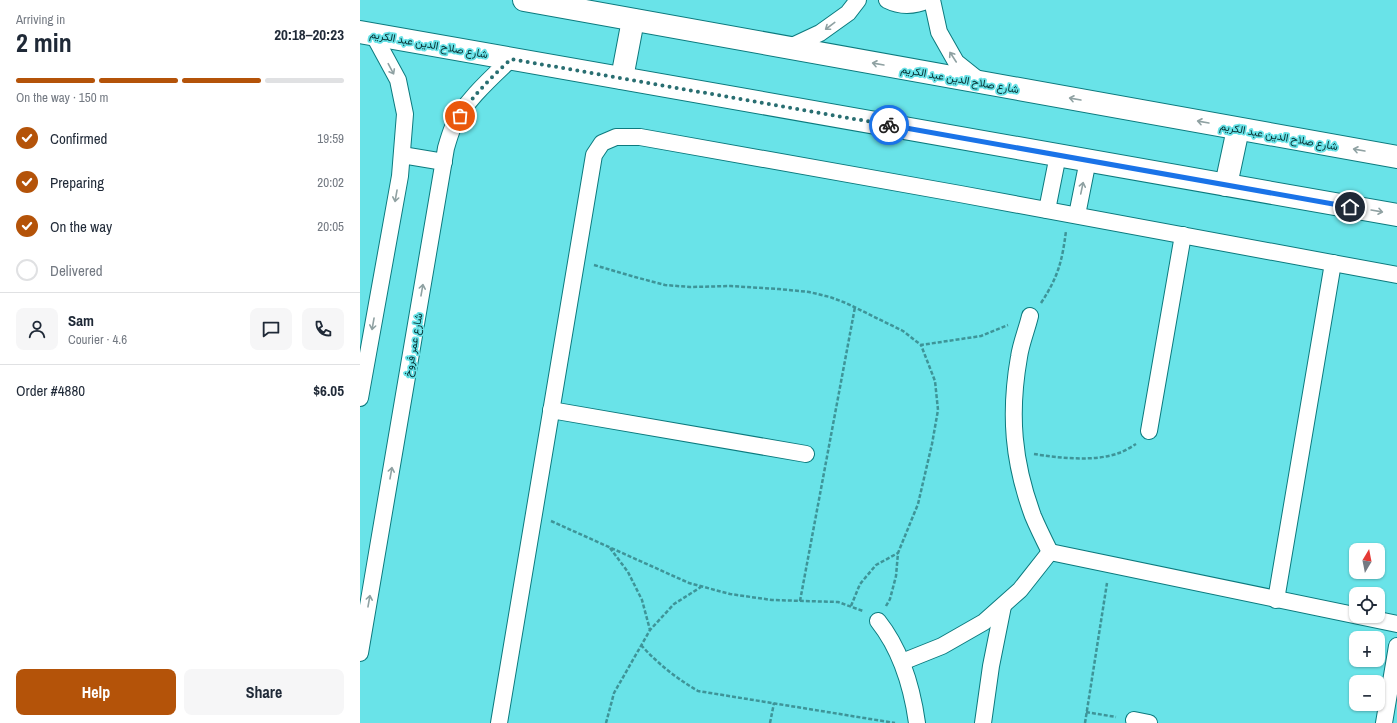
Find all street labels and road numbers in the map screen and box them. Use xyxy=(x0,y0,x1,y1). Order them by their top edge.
street label: شارع صلاح الدين عبد الكريم xyxy=(368,27,490,62)
street label: شارع صلاح الدين عبد الكريم xyxy=(899,62,1021,97)
street label: شارع صلاح الدين عبد الكريم xyxy=(1218,119,1340,154)
street label: شارع عمر فروخ xyxy=(400,312,427,378)

